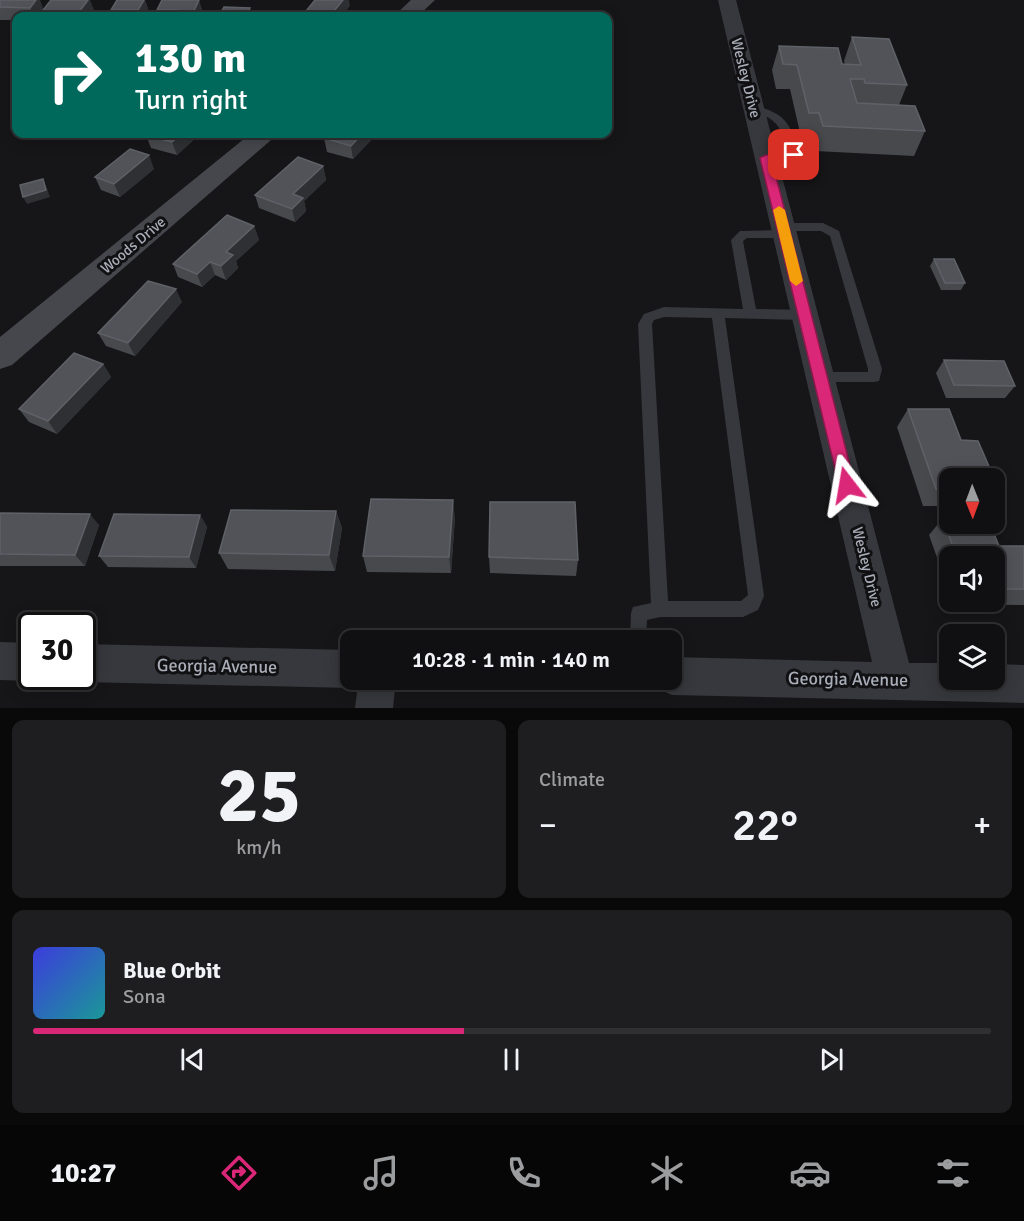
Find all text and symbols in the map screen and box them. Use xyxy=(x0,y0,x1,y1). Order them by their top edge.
text: 130 m xyxy=(135,33,246,84)
icon: right xyxy=(36,36,114,114)
street label: Wesley Drive xyxy=(727,36,765,120)
text: Turn right xyxy=(135,84,248,117)
pin xyxy=(768,129,819,180)
icon: arrive xyxy=(777,138,810,171)
street label: Woods Drive xyxy=(97,213,169,277)
position arrow xyxy=(815,453,879,517)
north arrow xyxy=(939,468,1005,534)
map controls xyxy=(939,468,1005,690)
street label: Wesley Drive xyxy=(848,525,886,609)
button: sound xyxy=(939,546,1005,612)
speed limit sign: 30 xyxy=(18,612,96,690)
button: layers xyxy=(939,624,1005,690)
text: 10:28 · 1 min · 140 m xyxy=(412,646,610,673)
street label: Georgia Avenue xyxy=(157,654,277,678)
street label: Georgia Avenue xyxy=(788,667,908,691)
text: 25 xyxy=(217,748,301,844)
text: Climate xyxy=(539,767,605,792)
text: 22° xyxy=(732,798,798,853)
text: − xyxy=(539,805,557,846)
text: + xyxy=(973,805,991,846)
text: km/h xyxy=(236,835,282,860)
text: Blue Orbit xyxy=(123,957,221,984)
text: Sona xyxy=(123,984,166,1009)
icon: previous xyxy=(176,1043,209,1076)
icon: pause xyxy=(495,1043,528,1076)
icon: next xyxy=(815,1043,848,1076)
icon: directions xyxy=(218,1152,260,1194)
icon: music xyxy=(360,1152,402,1194)
icon: phone xyxy=(503,1152,545,1194)
icon: climate xyxy=(646,1152,688,1194)
icon: car xyxy=(789,1152,831,1194)
icon: filters xyxy=(932,1152,974,1194)
text: 10:27 xyxy=(50,1157,117,1190)

